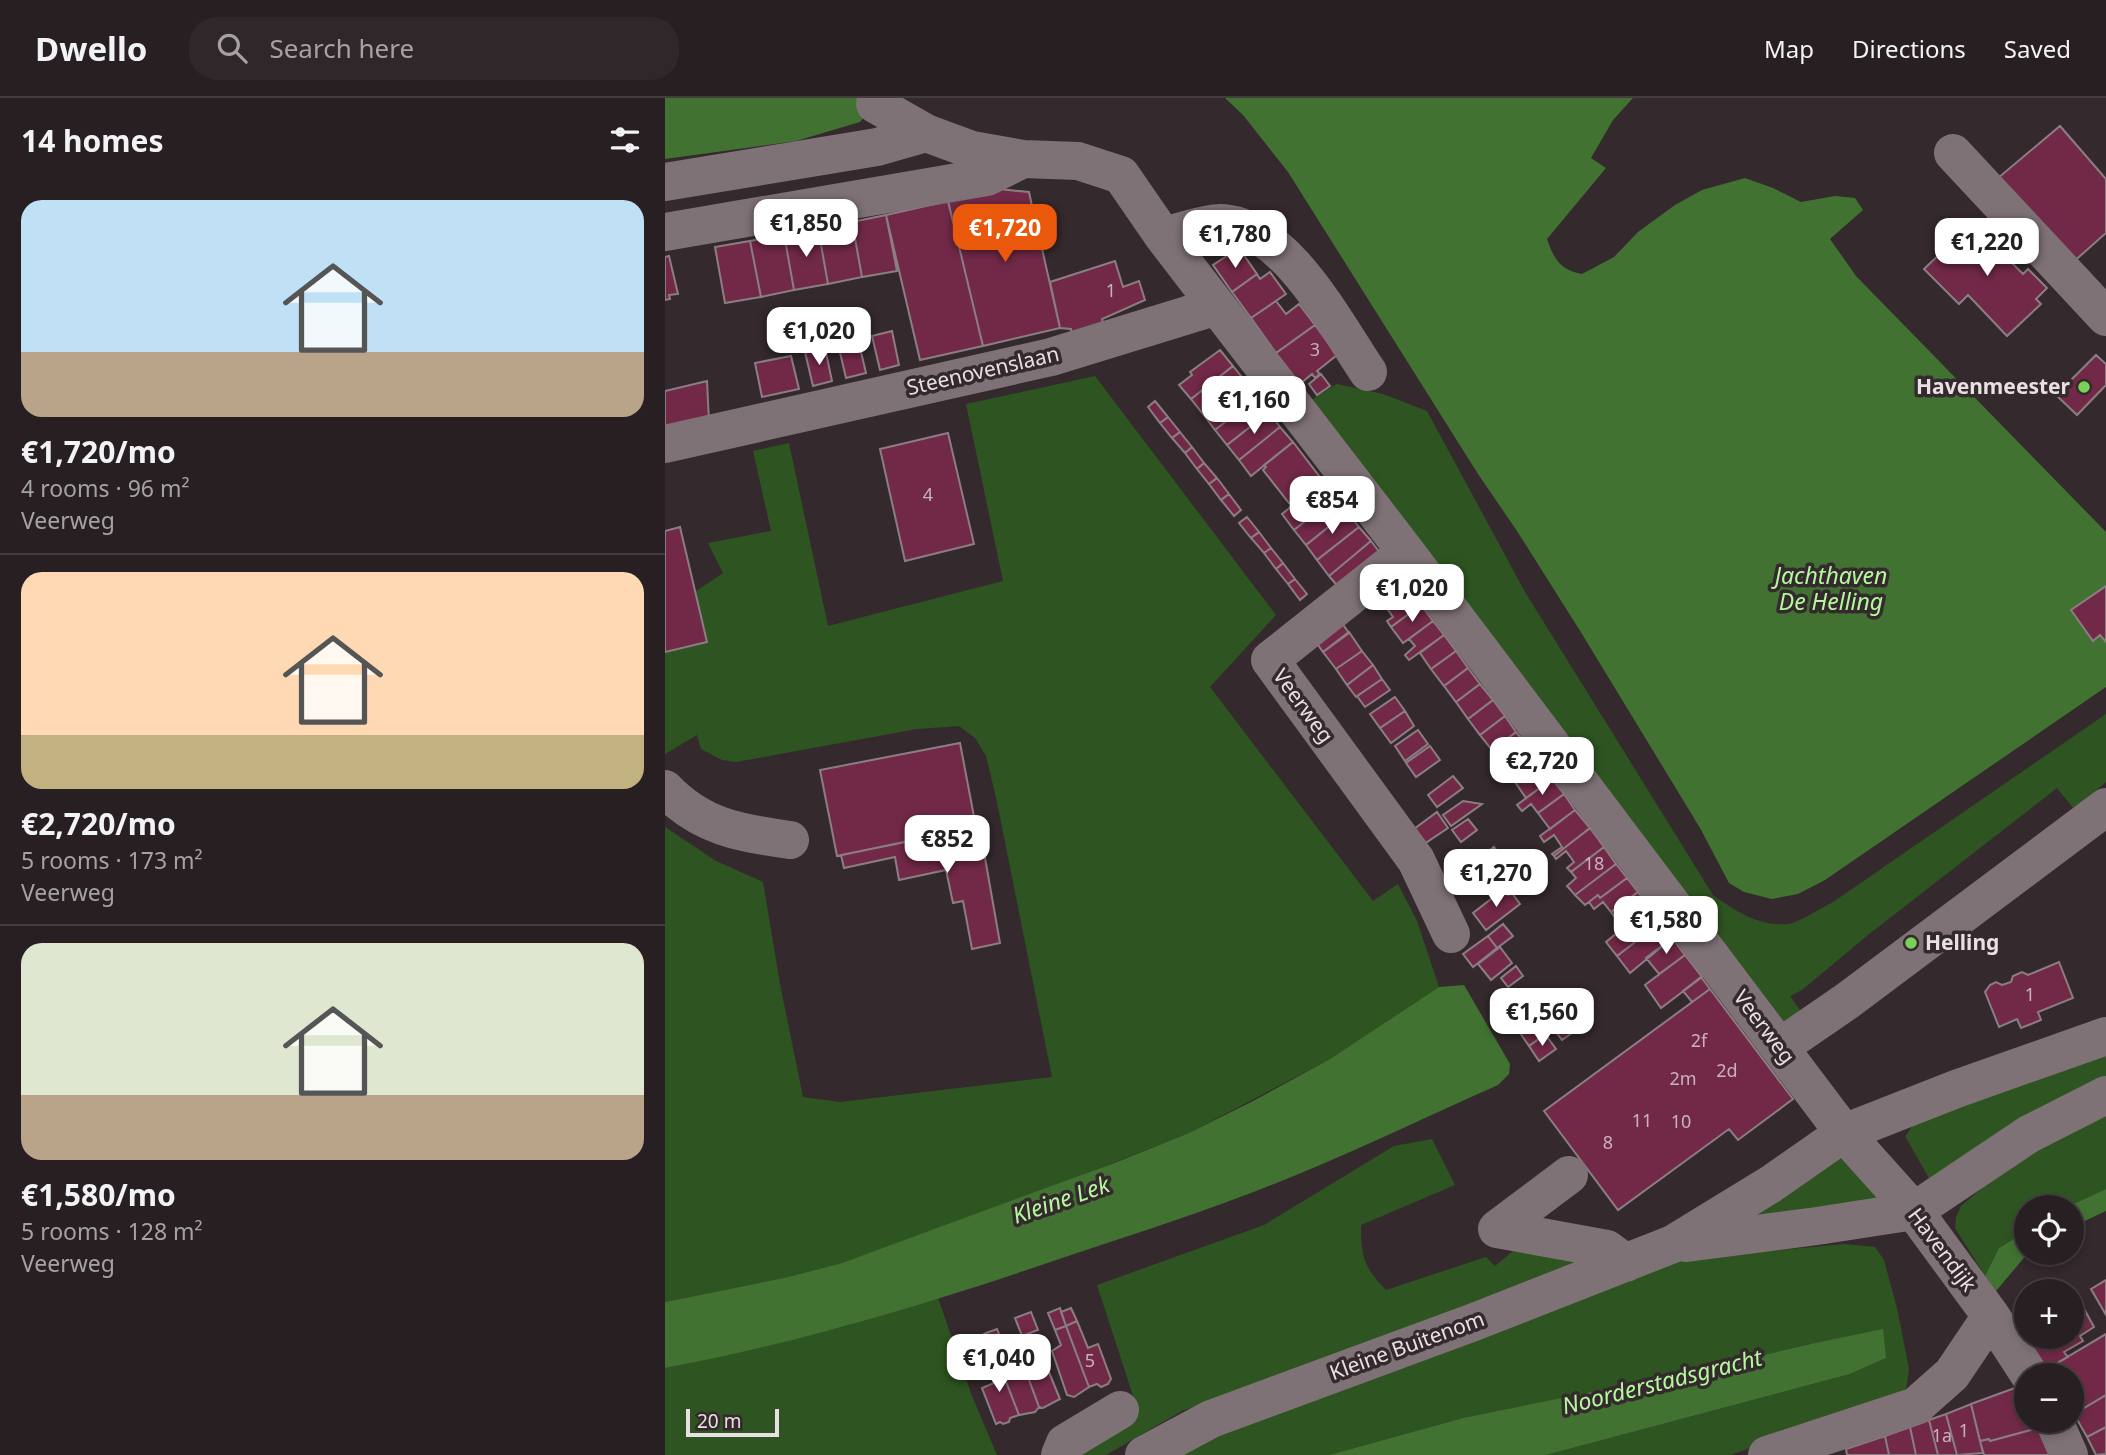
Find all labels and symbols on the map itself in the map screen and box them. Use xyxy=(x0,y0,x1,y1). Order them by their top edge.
pin: €1,850 xyxy=(749,200,863,259)
pin: €1,720 xyxy=(948,204,1062,264)
pin: €1,780 xyxy=(1178,211,1292,270)
pin: €1,220 xyxy=(1930,218,2044,278)
house number: 1 xyxy=(1106,278,1116,302)
pin: €1,020 xyxy=(762,308,876,367)
house number: 3 xyxy=(1310,337,1320,361)
street label: Steenovenslaan xyxy=(904,339,1062,401)
place label: Havenmeester xyxy=(1916,372,2071,400)
pin: €1,160 xyxy=(1197,376,1311,436)
marker: Havenmeester xyxy=(2076,379,2092,395)
pin: €854 xyxy=(1291,476,1373,536)
house number: 4 xyxy=(923,482,933,506)
water label: Jachthaven De Helling xyxy=(1771,559,1887,617)
pin: €1,020 xyxy=(1355,564,1469,624)
street label: Veerweg xyxy=(1267,662,1340,748)
pin: €2,720 xyxy=(1485,738,1599,797)
pin: €852 xyxy=(906,816,988,875)
pin: €1,270 xyxy=(1439,850,1553,909)
house number: 18 xyxy=(1584,851,1604,875)
pin: €1,580 xyxy=(1609,896,1723,956)
place label: Helling xyxy=(1925,928,1999,956)
marker: Helling xyxy=(1903,935,1919,951)
house number: 1 xyxy=(2025,982,2035,1006)
street label: Veerweg xyxy=(1728,984,1802,1069)
pin: €1,560 xyxy=(1485,988,1599,1048)
house number: 2f xyxy=(1691,1028,1708,1052)
house number: 2d xyxy=(1716,1058,1738,1082)
house number: 2m xyxy=(1669,1066,1697,1090)
house number: 11 xyxy=(1632,1108,1652,1132)
house number: 10 xyxy=(1671,1109,1691,1133)
house number: 8 xyxy=(1603,1130,1613,1154)
water label: Kleine Lek xyxy=(1008,1167,1115,1231)
street label: Havendijk xyxy=(1902,1202,1984,1298)
street label: Kleine Buitenom xyxy=(1325,1304,1488,1386)
pin: €1,040 xyxy=(942,1334,1056,1394)
water label: Noorderstadsgracht xyxy=(1558,1340,1766,1421)
house number: 5 xyxy=(1085,1348,1095,1372)
scale bar xyxy=(686,1406,779,1438)
house number: 1 xyxy=(1959,1418,1969,1442)
house number: 1a xyxy=(1932,1423,1952,1447)

